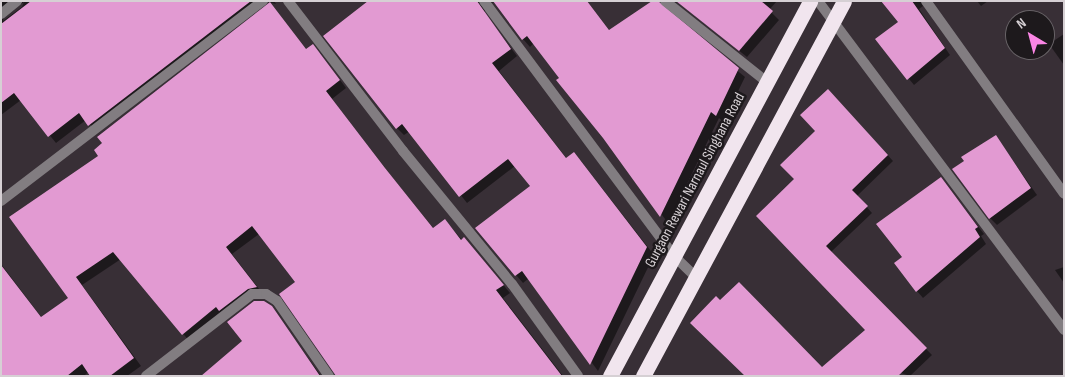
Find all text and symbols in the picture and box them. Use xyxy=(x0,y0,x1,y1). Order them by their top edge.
north arrow xyxy=(1005,10,1055,60)
text: N xyxy=(1013,14,1029,32)
street label: Gurgaon Rewari Narnaul Singhana Road xyxy=(641,90,749,270)

